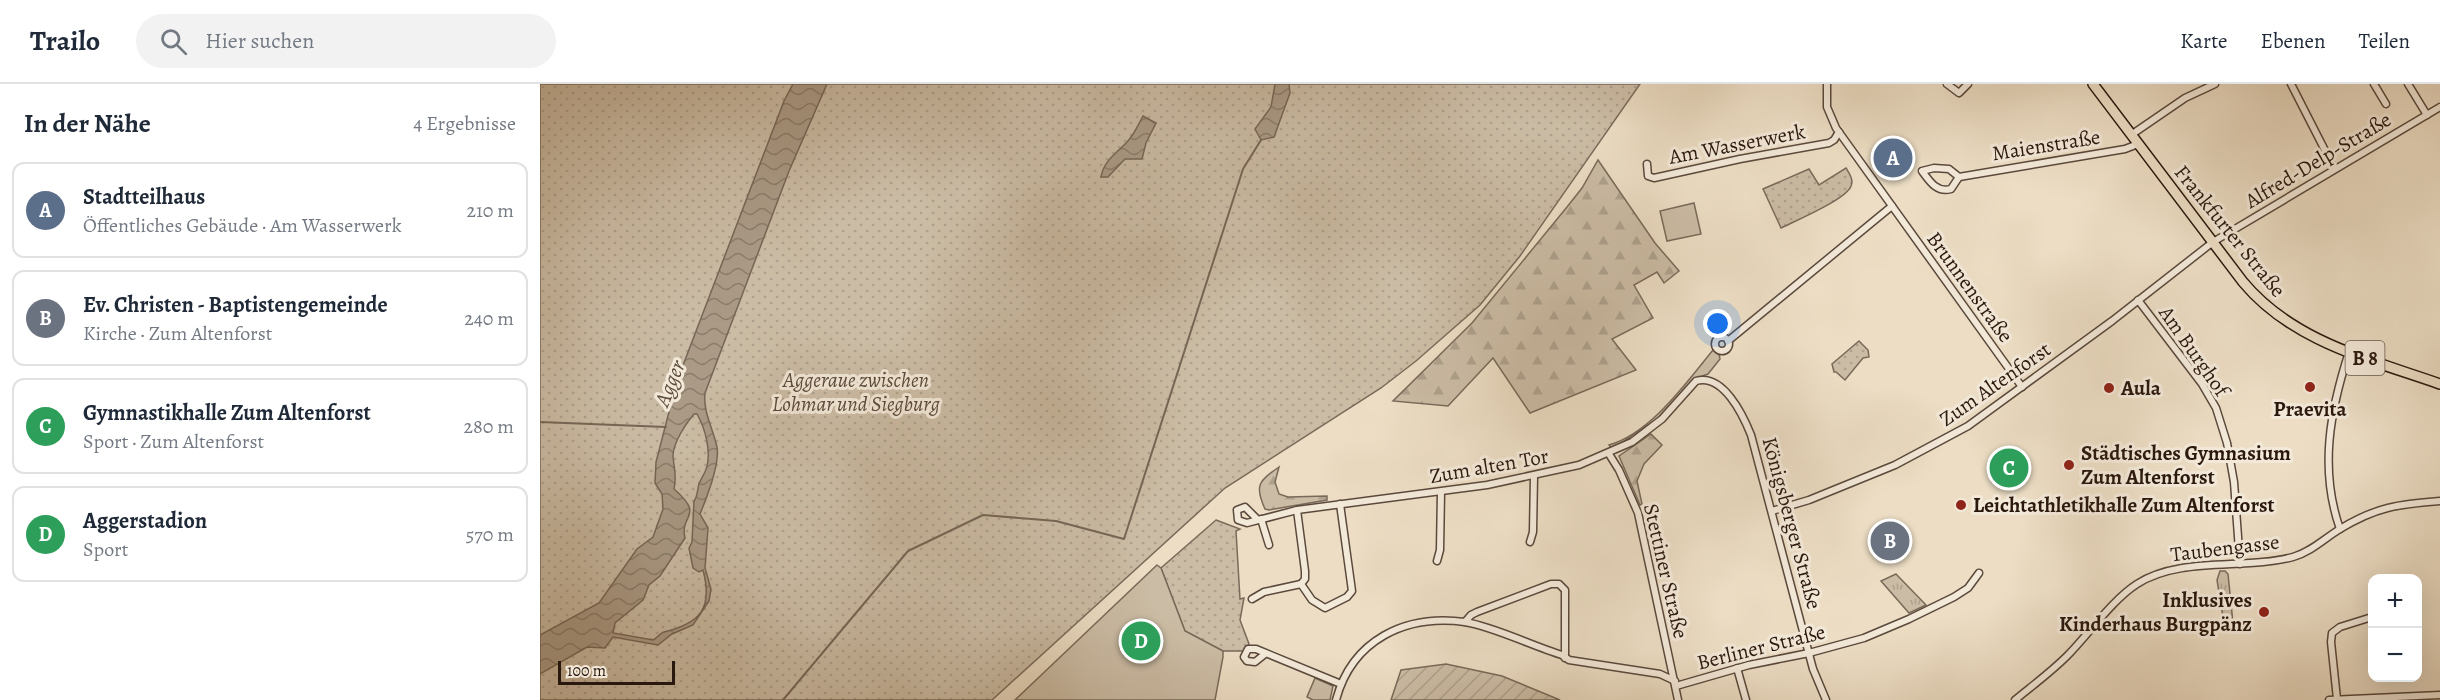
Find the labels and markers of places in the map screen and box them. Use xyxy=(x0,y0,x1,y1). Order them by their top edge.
pin: A xyxy=(1874,136,1912,181)
place label: Aula xyxy=(2120,374,2162,402)
marker: Praevita xyxy=(2303,380,2317,394)
marker: Aula xyxy=(2102,381,2116,395)
place label: Praevita xyxy=(2273,395,2348,423)
place label: Städtisches Gymnasium Zum Altenforst xyxy=(2081,439,2291,491)
pin: C xyxy=(1990,446,2028,490)
marker: Städtisches Gymnasium Zum Altenforst xyxy=(2062,458,2076,472)
place label: Leichtathletikhalle Zum Altenforst xyxy=(1973,491,2275,519)
marker: Leichtathletikhalle Zum Altenforst xyxy=(1954,498,1968,512)
pin: B xyxy=(1870,518,1910,564)
place label: Inklusives Kinderhaus Burgpänz xyxy=(2059,586,2252,638)
marker: Inklusives Kinderhaus Burgpänz xyxy=(2257,605,2271,619)
pin: D xyxy=(1122,618,1160,664)

